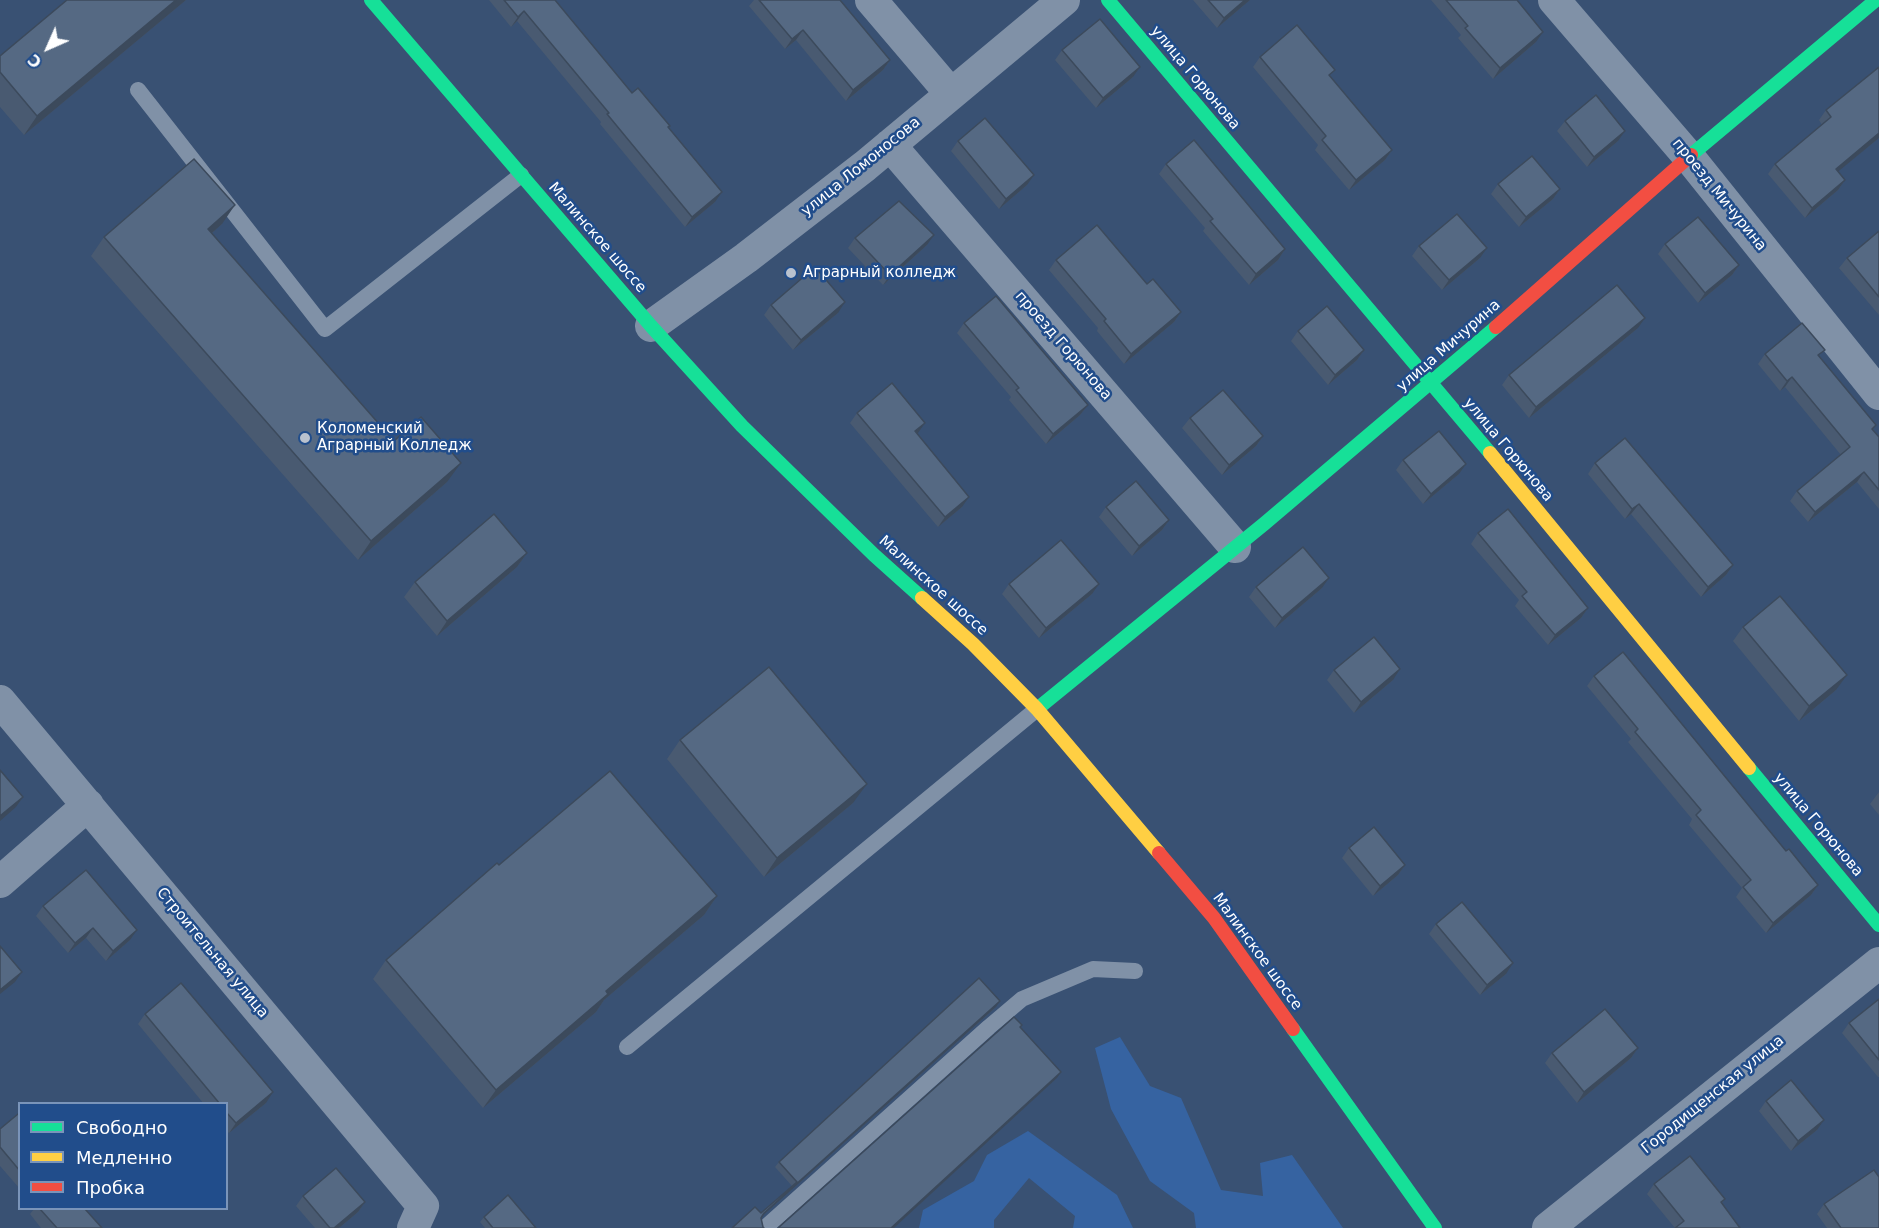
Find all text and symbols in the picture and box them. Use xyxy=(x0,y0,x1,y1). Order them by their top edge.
north arrow xyxy=(18,18,78,78)
street label: улица Горюнова xyxy=(1146,22,1244,134)
text: С xyxy=(24,50,46,72)
street label: улица Ломоносова xyxy=(798,114,924,220)
street label: проезд Мичурина xyxy=(1668,135,1770,255)
street label: Малинское шоссе xyxy=(544,179,650,297)
place label: Аграрный колледж xyxy=(803,264,956,282)
marker: Аграрный колледж xyxy=(784,266,798,280)
street label: проезд Горюнова xyxy=(1011,288,1115,404)
street label: улица Мичурина xyxy=(1394,296,1504,396)
street label: улица Горюнова xyxy=(1459,394,1557,506)
place label: Коломенский Аграрный Колледж xyxy=(317,420,472,455)
marker: Коломенский Аграрный Колледж xyxy=(298,431,312,445)
street label: Малинское шоссе xyxy=(875,532,991,640)
street label: улица Горюнова xyxy=(1769,769,1867,881)
street label: Строительная улица xyxy=(152,884,272,1022)
street label: Малинское шоссе xyxy=(1208,890,1306,1014)
street label: Городищенская улица xyxy=(1638,1032,1788,1158)
legend xyxy=(18,1102,228,1210)
text: Свободно xyxy=(76,1117,168,1138)
text: Медленно xyxy=(76,1147,172,1168)
text: Пробка xyxy=(76,1177,145,1198)

